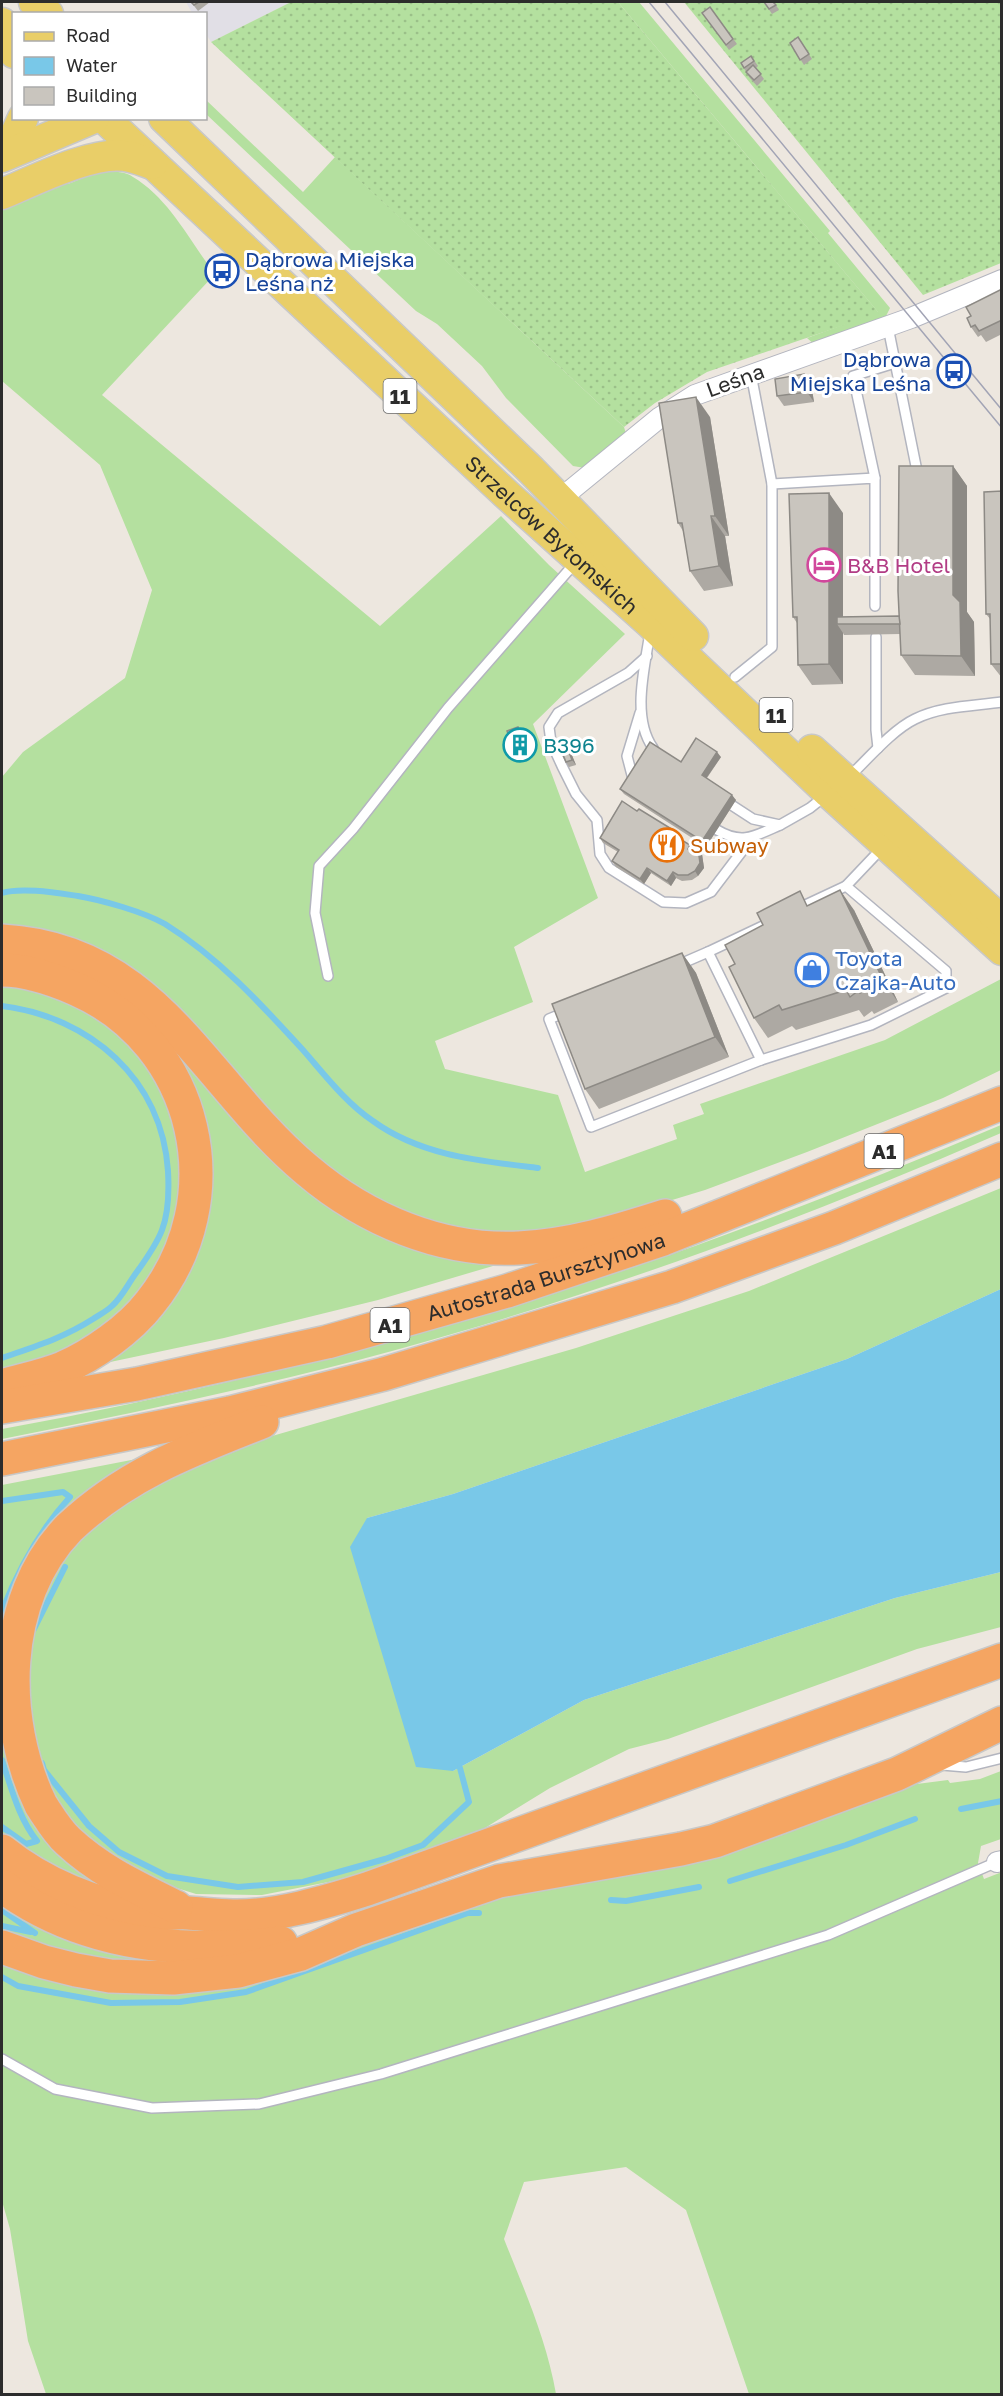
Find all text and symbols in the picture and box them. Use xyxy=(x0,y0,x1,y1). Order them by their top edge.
legend xyxy=(12,12,207,120)
text: Road xyxy=(66,24,110,46)
text: Water xyxy=(66,54,117,76)
text: Building xyxy=(66,84,137,106)
place label: Dąbrowa Miejska Leśna nż xyxy=(245,246,415,296)
bus stop icon: Dąbrowa Miejska Leśna nż xyxy=(204,253,240,289)
place label: Dąbrowa Miejska Leśna xyxy=(790,346,931,396)
bus stop icon: Dąbrowa Miejska Leśna xyxy=(936,353,972,389)
street label: Leśna xyxy=(702,358,768,402)
road number: 11 xyxy=(384,379,416,413)
street label: Strzelców Bytomskich xyxy=(460,450,644,620)
hotel icon: B&B Hotel xyxy=(806,547,842,583)
place label: B&B Hotel xyxy=(847,552,950,578)
road number: 11 xyxy=(760,698,792,732)
building icon: B396 xyxy=(502,727,538,763)
place label: B396 xyxy=(543,732,595,758)
restaurant icon: Subway xyxy=(649,827,685,863)
place label: Subway xyxy=(690,832,769,858)
place label: Toyota Czajka-Auto xyxy=(835,945,956,995)
shop icon: Toyota Czajka-Auto xyxy=(794,952,830,988)
road number: A1 xyxy=(864,1134,904,1168)
street label: Autostrada Bursztynowa xyxy=(424,1226,668,1326)
road number: A1 xyxy=(370,1308,410,1342)

